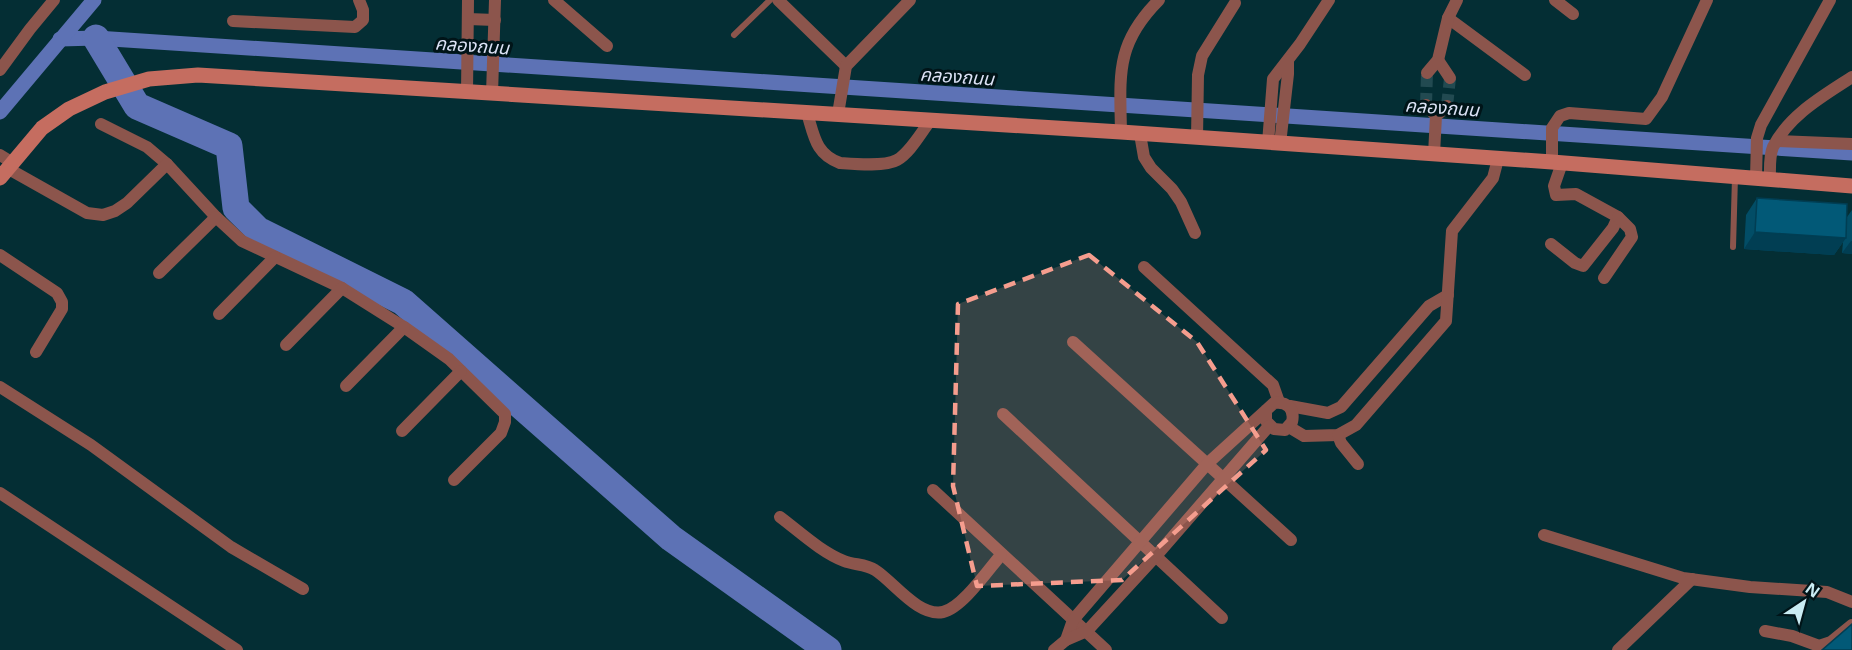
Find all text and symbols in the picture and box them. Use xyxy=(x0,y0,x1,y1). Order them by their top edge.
water label: คลองถนน xyxy=(434,30,511,60)
water label: คลองถนน xyxy=(919,61,996,91)
water label: คลองถนน xyxy=(1404,92,1481,122)
north arrow xyxy=(1774,572,1834,632)
text: N xyxy=(1801,577,1825,603)

